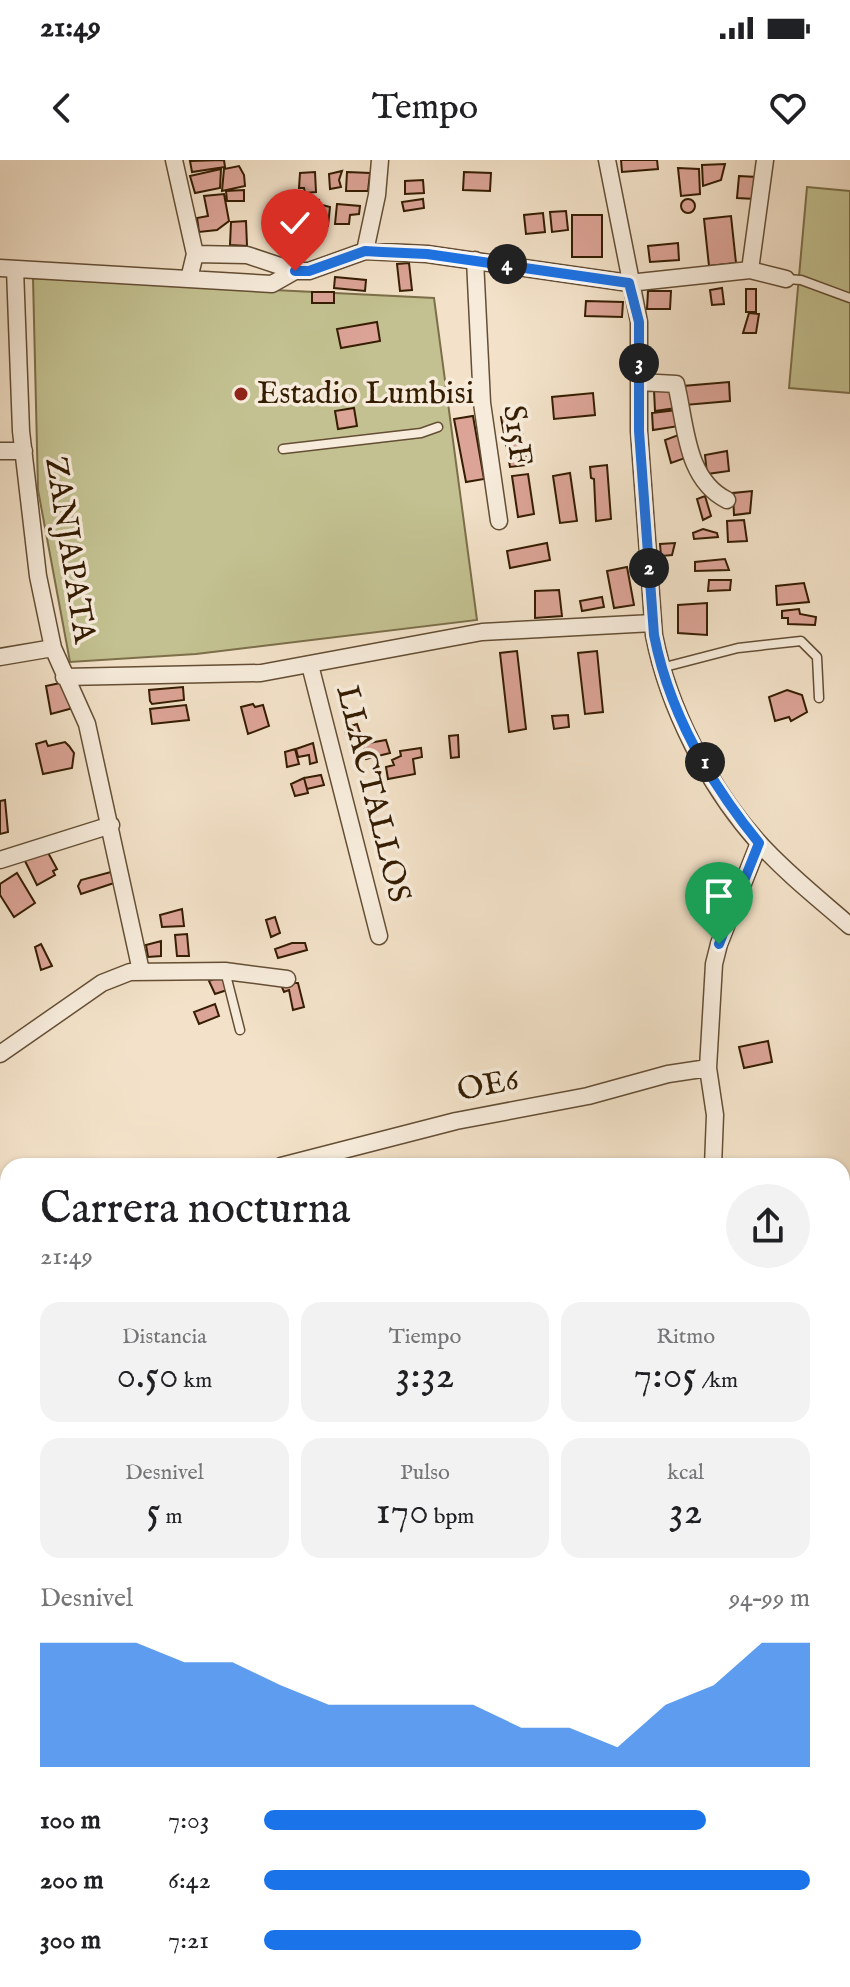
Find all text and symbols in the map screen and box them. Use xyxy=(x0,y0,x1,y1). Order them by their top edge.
text: 21:49 xyxy=(40,9,101,47)
text: Tempo xyxy=(372,85,478,131)
icon: back xyxy=(40,86,84,130)
icon: heart xyxy=(766,86,810,130)
pin xyxy=(261,189,329,271)
icon: check xyxy=(273,201,317,245)
pin: 4 xyxy=(487,244,527,284)
text: 4 xyxy=(502,250,512,278)
pin: 3 xyxy=(619,343,659,383)
text: 3 xyxy=(635,349,643,377)
place label: Estadio Lumbisi xyxy=(257,374,474,415)
marker: Estadio Lumbisi xyxy=(232,385,250,403)
street label: S15F xyxy=(492,403,540,467)
street label: ZANJAPATA xyxy=(34,454,104,648)
pin: 2 xyxy=(629,548,669,588)
text: 2 xyxy=(644,554,654,582)
street label: LLACTALLOS xyxy=(325,681,419,907)
pin: 1 xyxy=(685,742,725,782)
text: 1 xyxy=(701,748,709,776)
pin xyxy=(685,862,753,944)
icon: arrive xyxy=(697,874,741,918)
street label: OE6 xyxy=(454,1060,523,1112)
text: Carrera nocturna xyxy=(40,1182,350,1238)
button: share xyxy=(726,1184,810,1268)
text: 21:49 xyxy=(40,1240,93,1273)
text: Distancia xyxy=(122,1323,207,1351)
text: Tiempo xyxy=(389,1323,461,1351)
text: Ritmo xyxy=(656,1323,715,1351)
text: 0.50 xyxy=(116,1351,179,1402)
text: 3:32 xyxy=(395,1351,455,1402)
text: 7:05 xyxy=(633,1351,697,1402)
text: km xyxy=(179,1367,212,1395)
text: /km xyxy=(697,1367,738,1395)
text: Desnivel xyxy=(125,1459,204,1487)
text: Pulso xyxy=(400,1459,450,1487)
text: kcal xyxy=(667,1459,704,1487)
text: 5 xyxy=(146,1487,161,1538)
text: 170 xyxy=(376,1487,429,1538)
text: 32 xyxy=(669,1487,703,1538)
text: m xyxy=(161,1503,182,1531)
text: bpm xyxy=(429,1503,474,1531)
text: Desnivel xyxy=(40,1582,133,1615)
text: 94–99 m xyxy=(729,1582,810,1615)
text: 100 m xyxy=(40,1804,101,1837)
text: 7:03 xyxy=(168,1804,210,1837)
text: 200 m xyxy=(40,1864,104,1897)
text: 6:42 xyxy=(168,1864,211,1897)
text: 300 m xyxy=(40,1924,101,1957)
text: 7:21 xyxy=(168,1924,209,1957)

